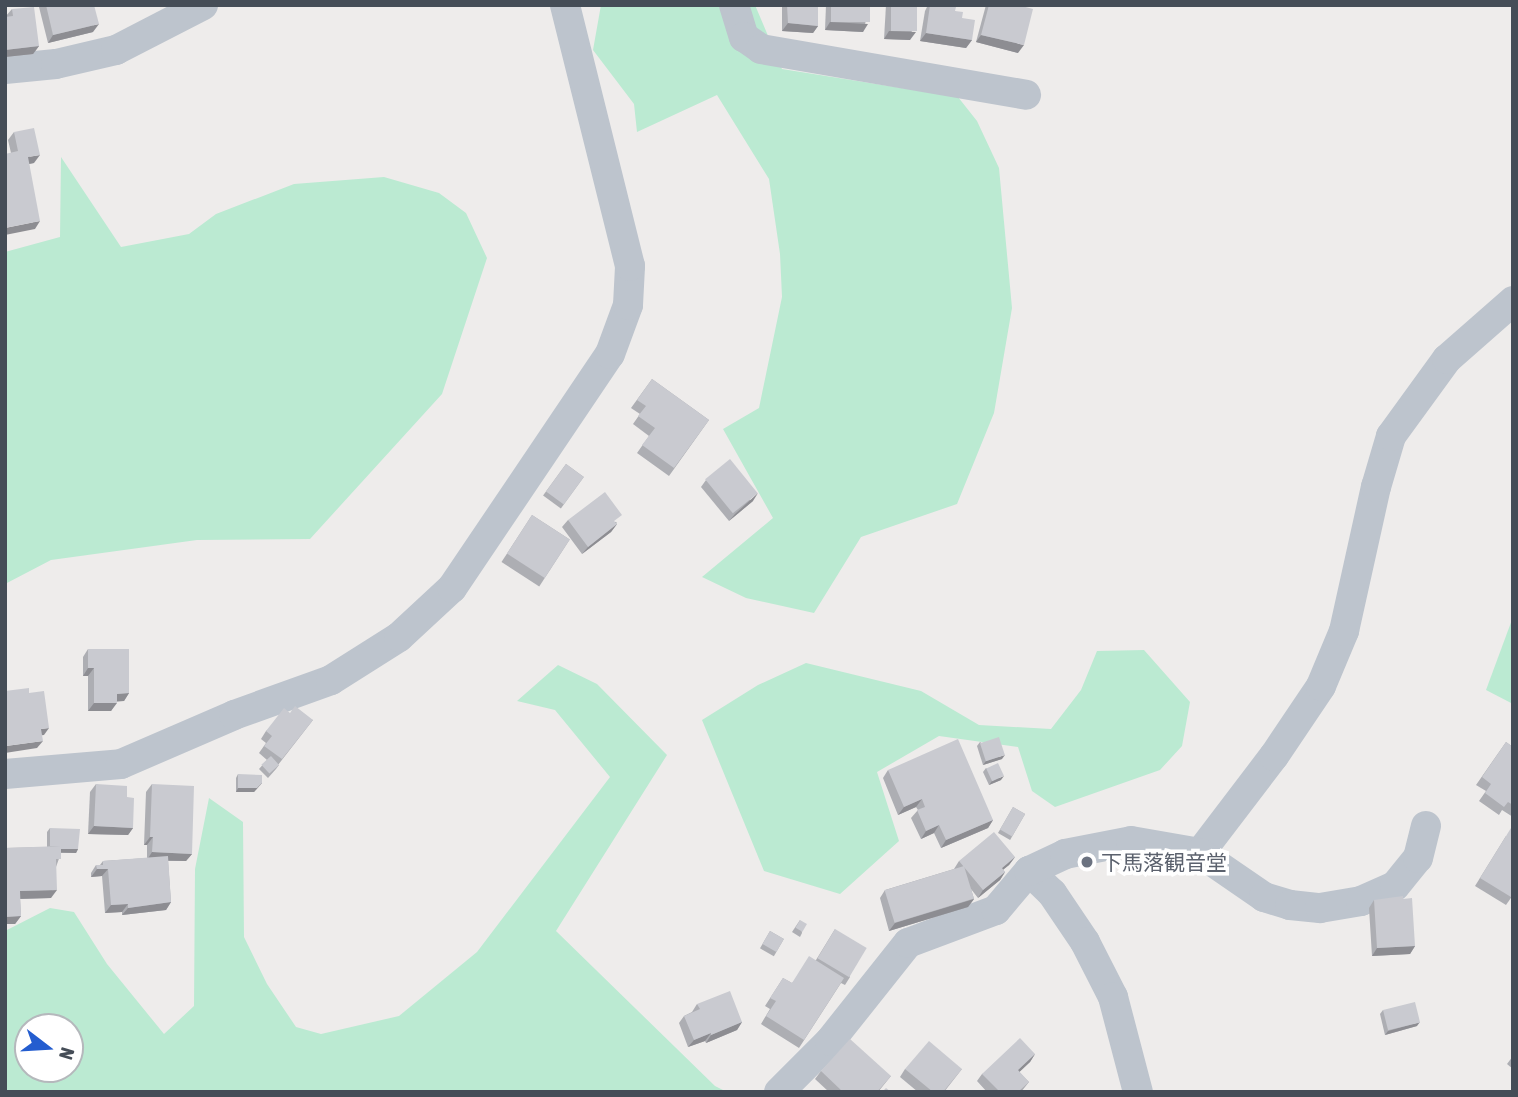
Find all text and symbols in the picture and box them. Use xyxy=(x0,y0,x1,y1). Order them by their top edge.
place label: 下馬落観音堂 xyxy=(1101,849,1227,875)
marker: 下馬落観音堂 xyxy=(1079,854,1095,870)
north arrow xyxy=(14,1013,84,1083)
text: N xyxy=(55,1045,79,1062)

